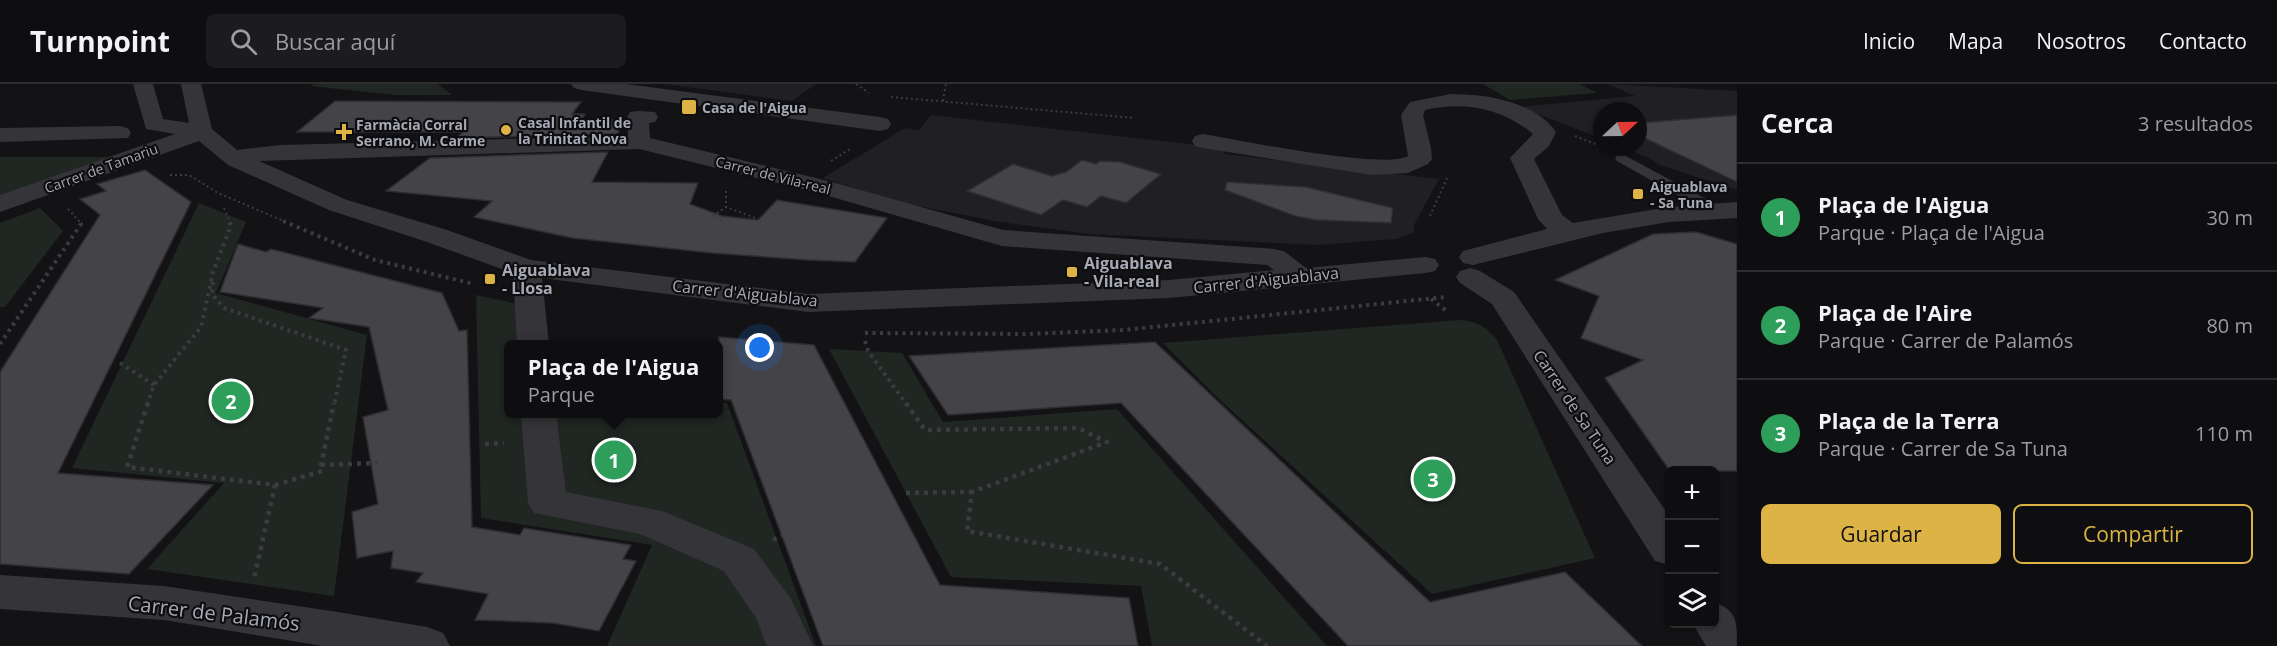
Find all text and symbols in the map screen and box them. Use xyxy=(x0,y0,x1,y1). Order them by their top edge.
search box xyxy=(206,14,626,68)
text: Turnpoint xyxy=(30,22,170,60)
icon: search xyxy=(227,25,260,58)
text: Buscar aquí xyxy=(275,26,395,56)
text: Inicio xyxy=(1863,27,1915,55)
text: Mapa xyxy=(1948,27,2003,55)
text: Nosotros xyxy=(2036,27,2126,55)
text: Contacto xyxy=(2159,27,2247,55)
marker: Casa de l'Aigua xyxy=(680,98,698,116)
place label: Casa de l'Aigua xyxy=(702,98,807,117)
north arrow xyxy=(1593,102,1647,156)
text: Cerca xyxy=(1761,105,1834,141)
text: 3 resultados xyxy=(2138,110,2253,137)
place label: Casal Infantil de la Trinitat Nova xyxy=(518,113,631,148)
place label: Farmàcia Corral Serrano, M. Carme xyxy=(356,115,485,150)
marker: Casal Infantil de la Trinitat Nova xyxy=(499,123,513,137)
marker: Farmàcia Corral Serrano, M. Carme xyxy=(337,125,351,139)
street label: Carrer de Tamariu xyxy=(42,139,160,197)
street label: Carrer de Vila-real xyxy=(713,152,833,198)
place label: Aiguablava - Sa Tuna xyxy=(1650,177,1728,212)
marker: Aiguablava - Sa Tuna xyxy=(1631,187,1645,201)
text: Plaça de l'Aigua xyxy=(1818,189,1989,219)
text: 1 xyxy=(1775,204,1786,231)
text: 30 m xyxy=(2206,204,2253,231)
text: Parque · Plaça de l'Aigua xyxy=(1818,219,2045,246)
place label: Aiguablava - Vila-real xyxy=(1084,252,1173,292)
place label: Aiguablava - Llosa xyxy=(502,259,591,299)
street label: Carrer d'Aiguablava xyxy=(1192,261,1340,299)
marker: Aiguablava - Vila-real xyxy=(1065,265,1079,279)
marker: Aiguablava - Llosa xyxy=(483,272,497,286)
street label: Carrer d'Aiguablava xyxy=(671,274,819,312)
text: Plaça de l'Aire xyxy=(1818,297,1972,327)
text: 2 xyxy=(1775,312,1786,339)
text: 80 m xyxy=(2206,312,2253,339)
text: Parque · Carrer de Palamós xyxy=(1818,327,2073,354)
your location xyxy=(745,333,774,362)
popup xyxy=(504,340,723,418)
street label: Carrer de Sa Tuna xyxy=(1528,345,1622,469)
text: Plaça de l'Aigua xyxy=(528,351,699,381)
pin: 2 xyxy=(212,378,250,424)
text: Parque xyxy=(528,381,595,408)
text: Plaça de la Terra xyxy=(1818,405,2000,435)
text: 3 xyxy=(1775,420,1786,447)
text: 110 m xyxy=(2195,420,2253,447)
text: Parque · Carrer de Sa Tuna xyxy=(1818,435,2068,462)
pin: 1 xyxy=(594,438,634,482)
pin: 3 xyxy=(1414,456,1452,502)
map controls xyxy=(1665,466,1719,628)
button: + xyxy=(1665,466,1719,520)
button: Guardar xyxy=(1761,504,2001,564)
button: Compartir xyxy=(2013,504,2253,564)
button: − xyxy=(1665,520,1719,574)
button: layers xyxy=(1665,574,1719,628)
street label: Carrer de Palamós xyxy=(127,589,301,637)

